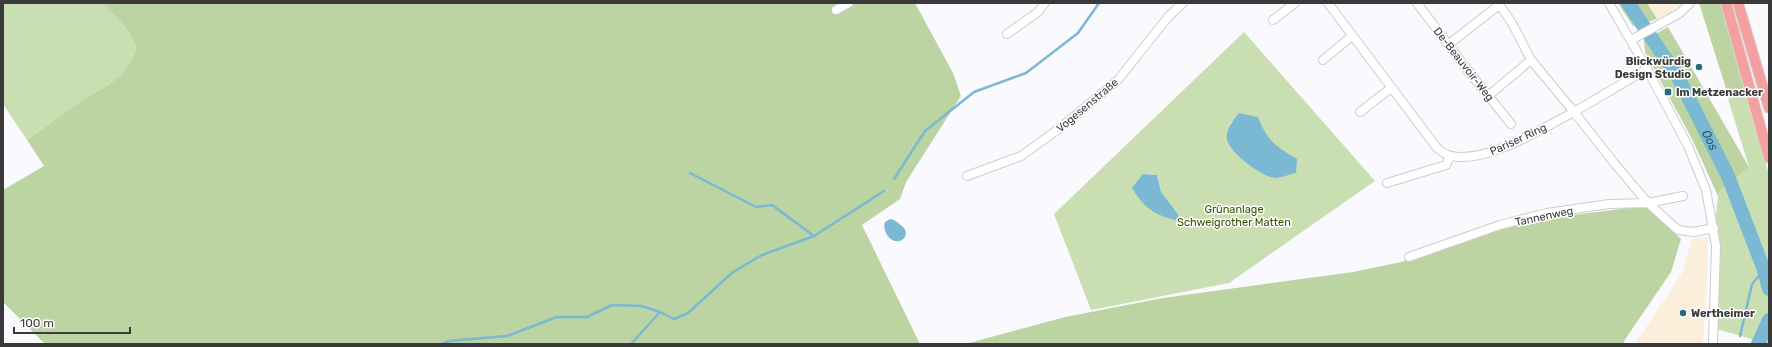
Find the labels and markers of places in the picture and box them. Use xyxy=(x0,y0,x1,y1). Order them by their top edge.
place label: Blickwürdig Design Studio xyxy=(1615,55,1691,81)
marker: Blickwürdig Design Studio xyxy=(1694,62,1704,72)
place label: Im Metzenacker xyxy=(1676,86,1763,99)
marker: Im Metzenacker xyxy=(1663,87,1673,97)
place label: Wertheimer xyxy=(1691,307,1755,320)
marker: Wertheimer xyxy=(1678,308,1688,318)

